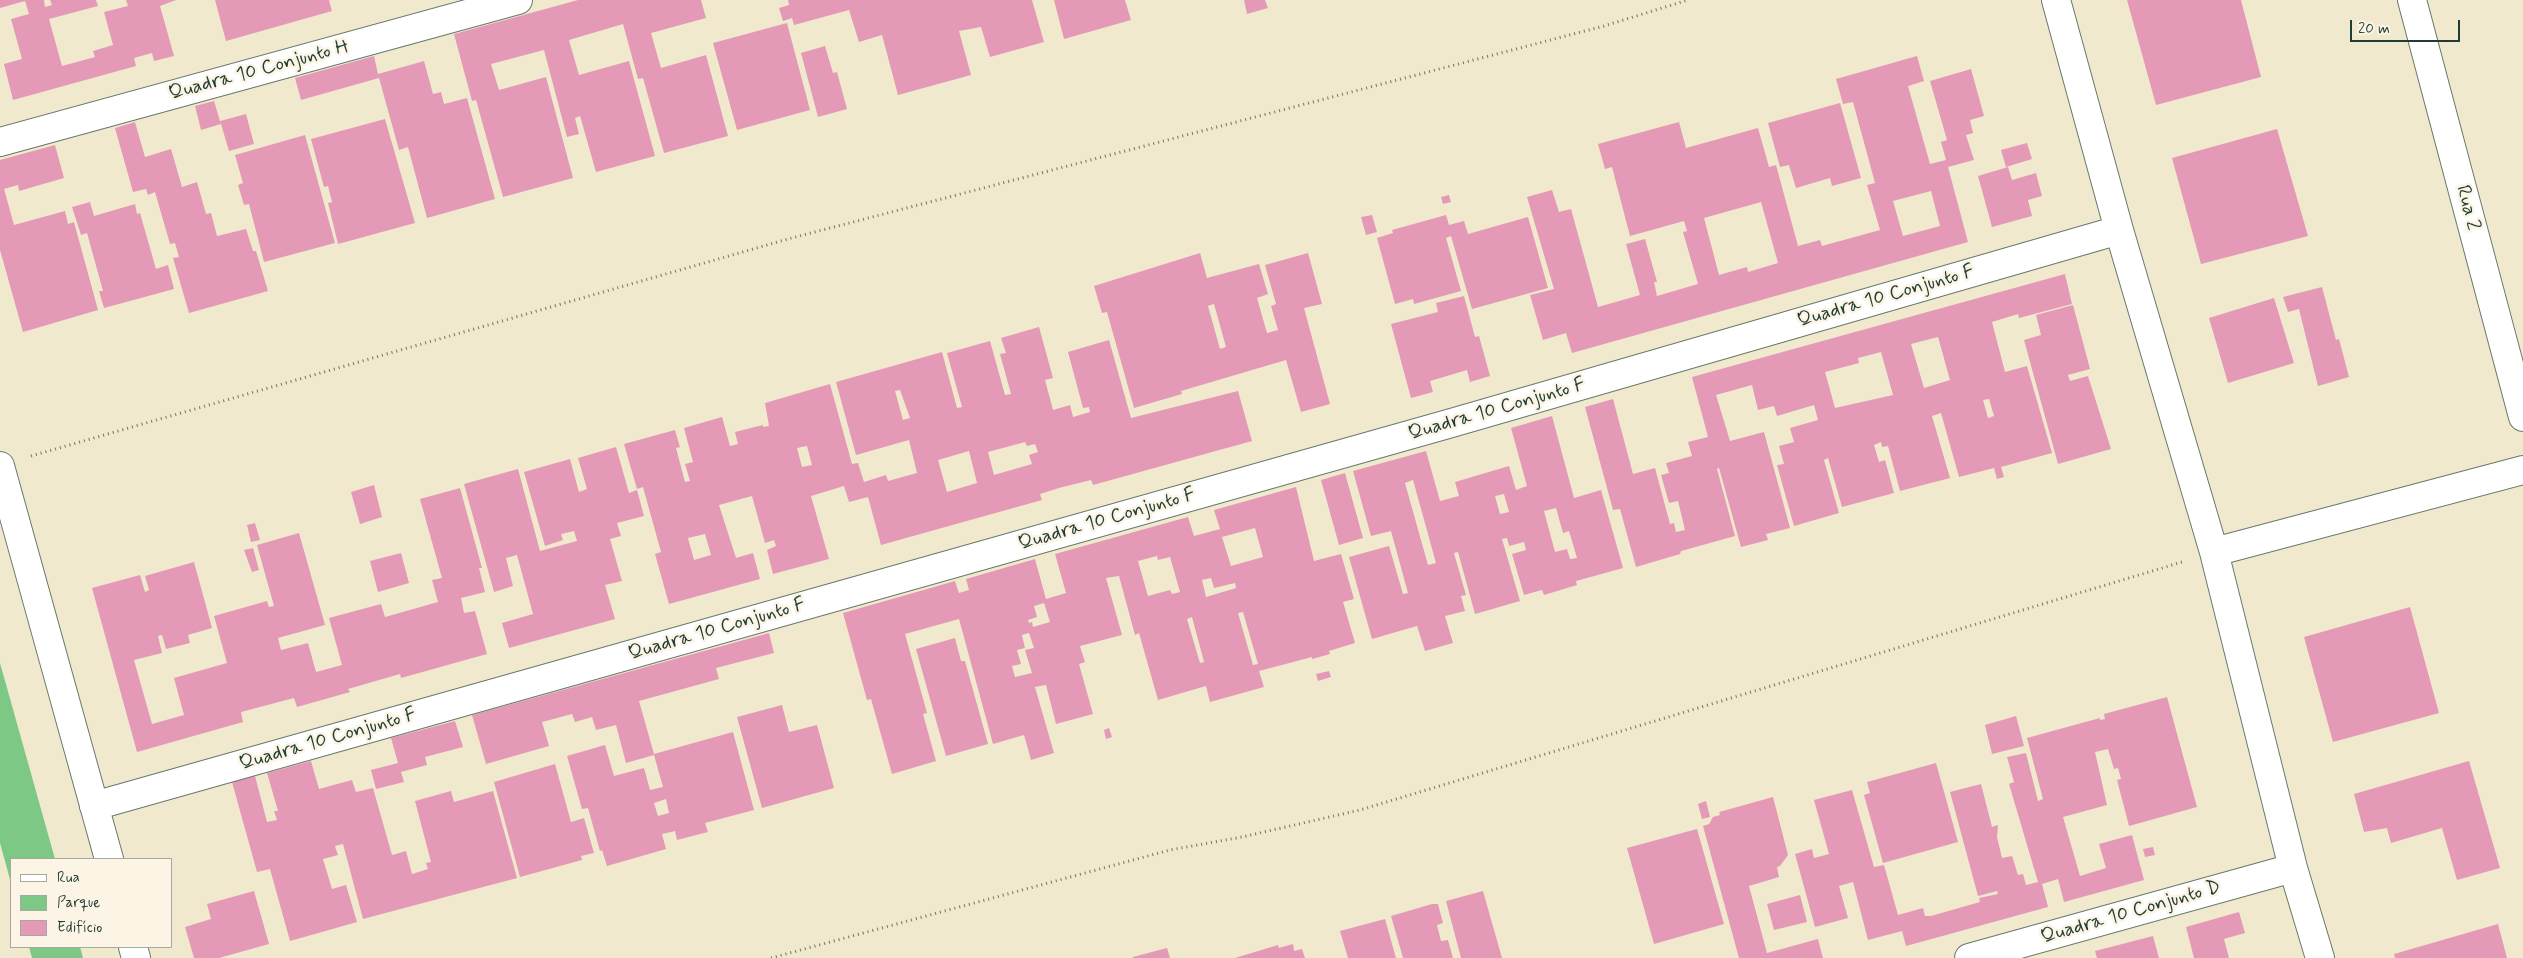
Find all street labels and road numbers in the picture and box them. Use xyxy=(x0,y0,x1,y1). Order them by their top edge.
street label: Quadra 10 Conjunto H xyxy=(166,35,352,107)
street label: Rua 2 xyxy=(2450,183,2484,233)
street label: Quadra 10 Conjunto F xyxy=(1795,260,1977,334)
street label: Quadra 10 Conjunto F xyxy=(1406,373,1588,447)
street label: Quadra 10 Conjunto F xyxy=(1016,483,1198,557)
street label: Quadra 10 Conjunto F xyxy=(626,593,808,667)
street label: Quadra 10 Conjunto F xyxy=(237,703,419,777)
street label: Quadra 10 Conjunto D xyxy=(2038,876,2224,950)

